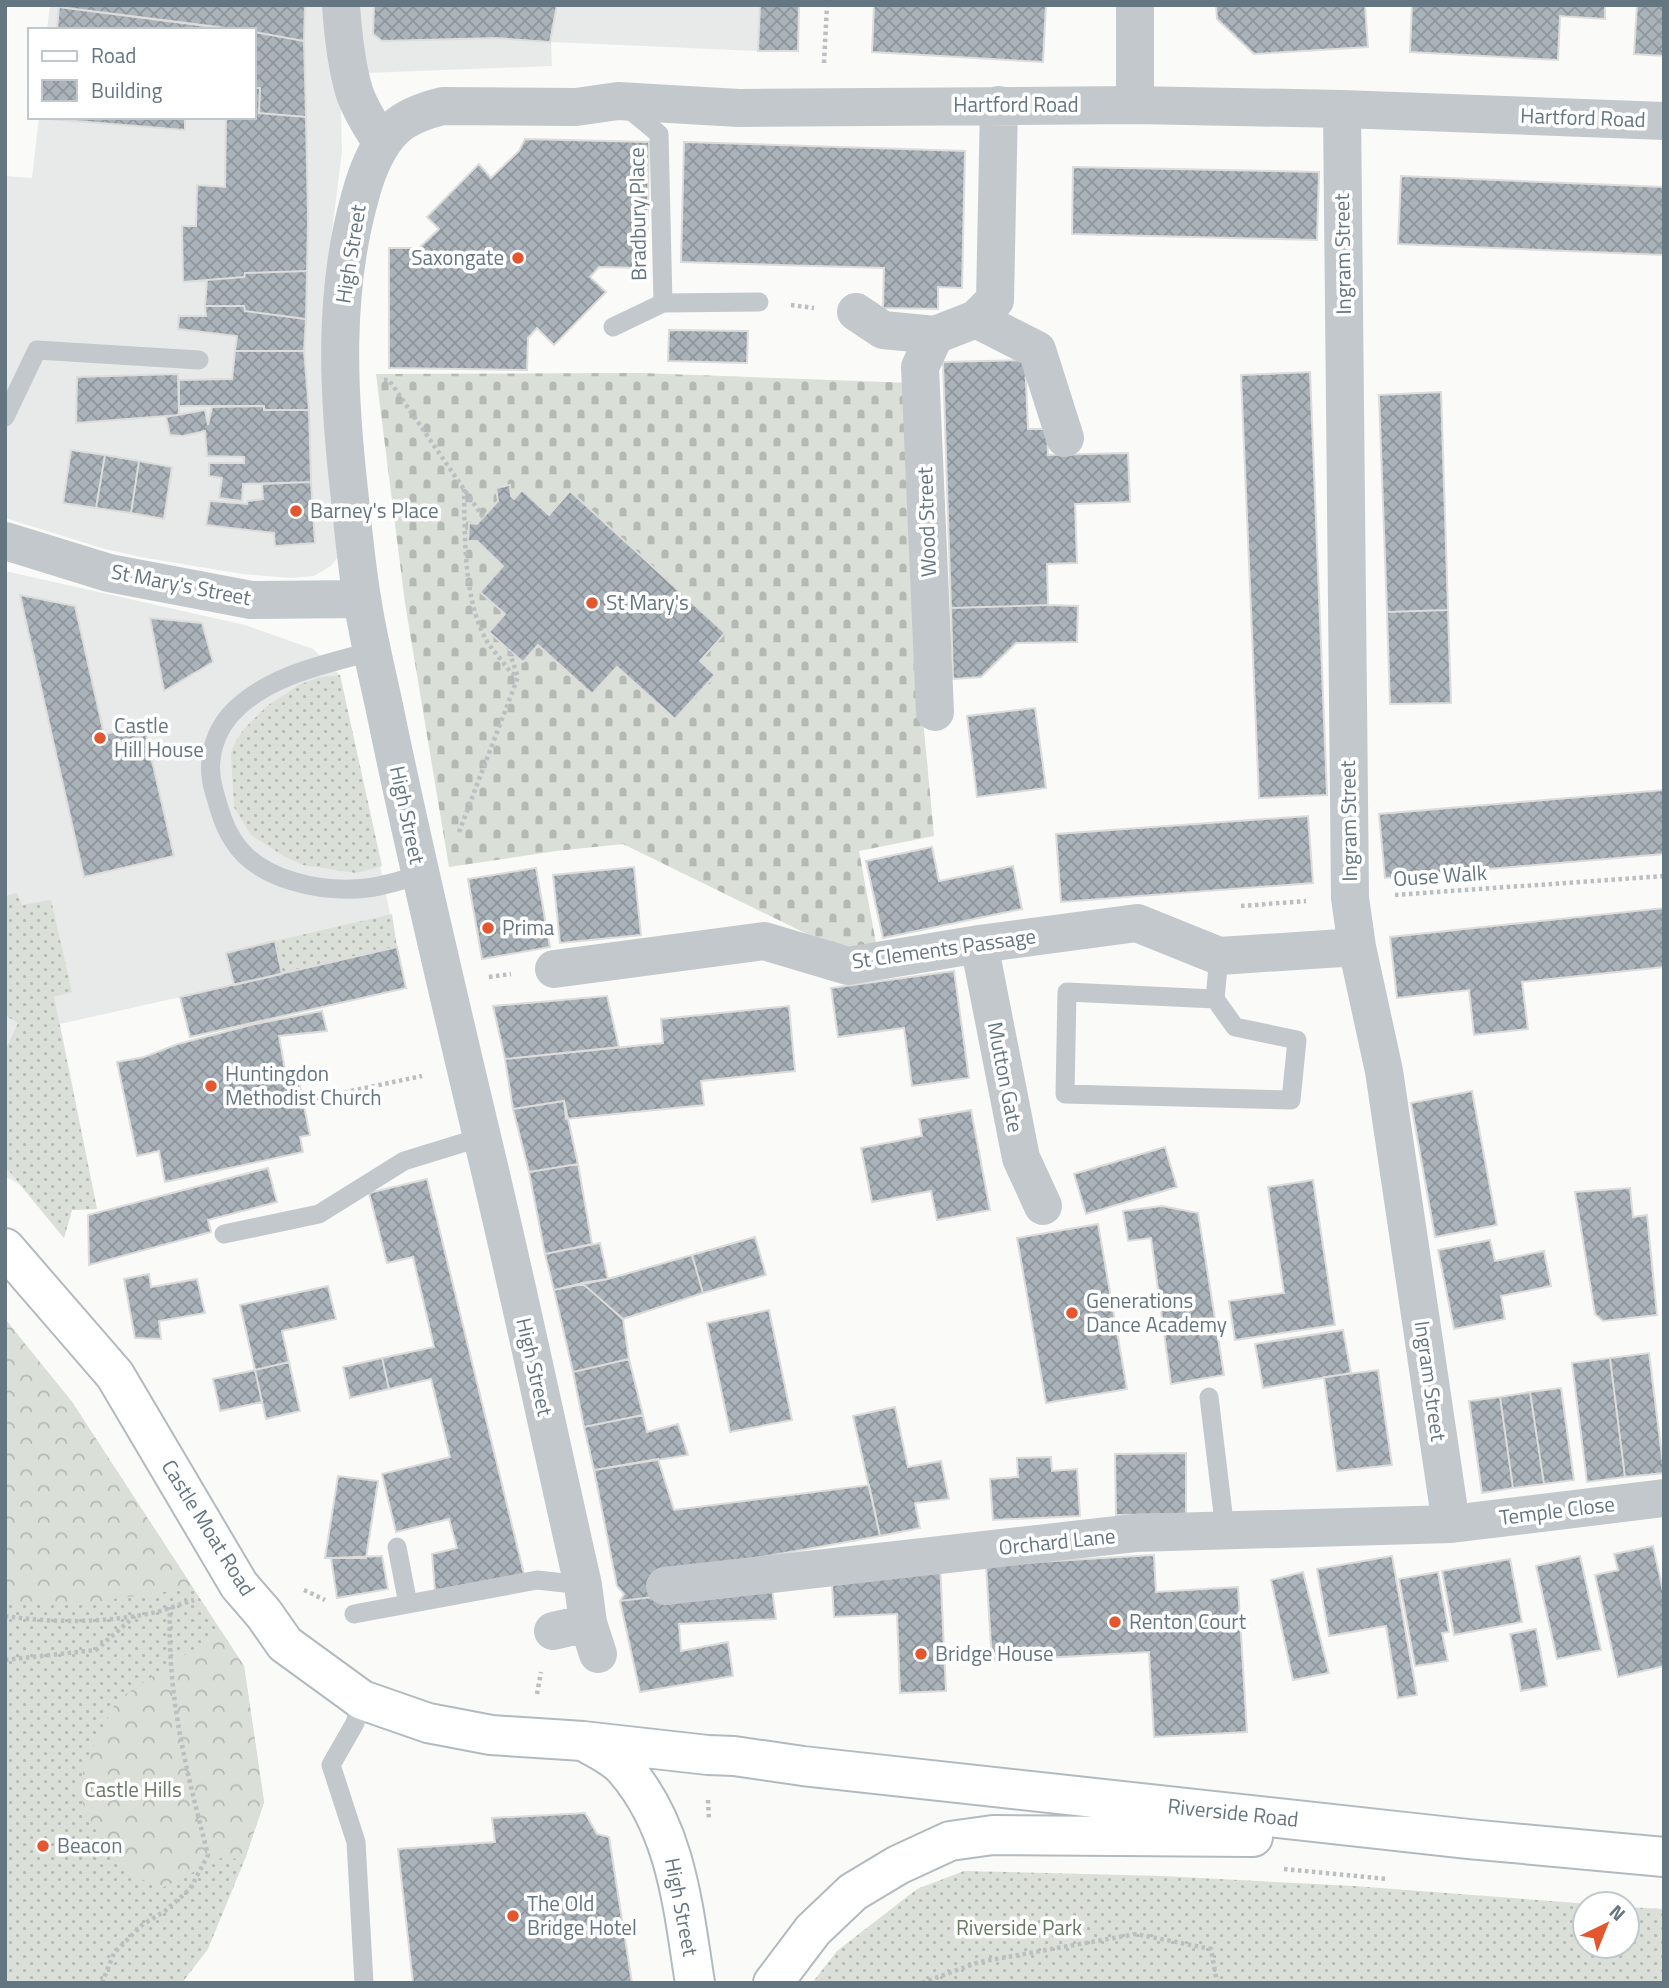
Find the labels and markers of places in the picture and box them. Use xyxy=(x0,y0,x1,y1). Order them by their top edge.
place label: Saxongate xyxy=(411,241,504,273)
marker: Saxongate xyxy=(510,250,526,266)
place label: Barney's Place xyxy=(310,494,439,526)
marker: Barney's Place xyxy=(288,503,304,519)
place label: St Mary's xyxy=(606,586,689,618)
marker: St Mary's xyxy=(584,595,600,611)
place label: Castle Hill House xyxy=(114,709,204,765)
marker: Castle Hill House xyxy=(92,730,108,746)
place label: Prima xyxy=(502,911,555,943)
marker: Prima xyxy=(480,920,496,936)
place label: Huntingdon Methodist Church xyxy=(225,1057,382,1113)
marker: Huntingdon Methodist Church xyxy=(203,1078,219,1094)
place label: Generations Dance Academy xyxy=(1086,1284,1227,1340)
marker: Generations Dance Academy xyxy=(1064,1305,1080,1321)
place label: Renton Court xyxy=(1129,1605,1247,1637)
marker: Renton Court xyxy=(1107,1614,1123,1630)
place label: Bridge House xyxy=(935,1637,1054,1669)
marker: Bridge House xyxy=(913,1646,929,1662)
place label: Beacon xyxy=(57,1829,122,1861)
marker: Beacon xyxy=(35,1838,51,1854)
place label: The Old Bridge Hotel xyxy=(527,1887,637,1943)
marker: The Old Bridge Hotel xyxy=(505,1908,521,1924)

